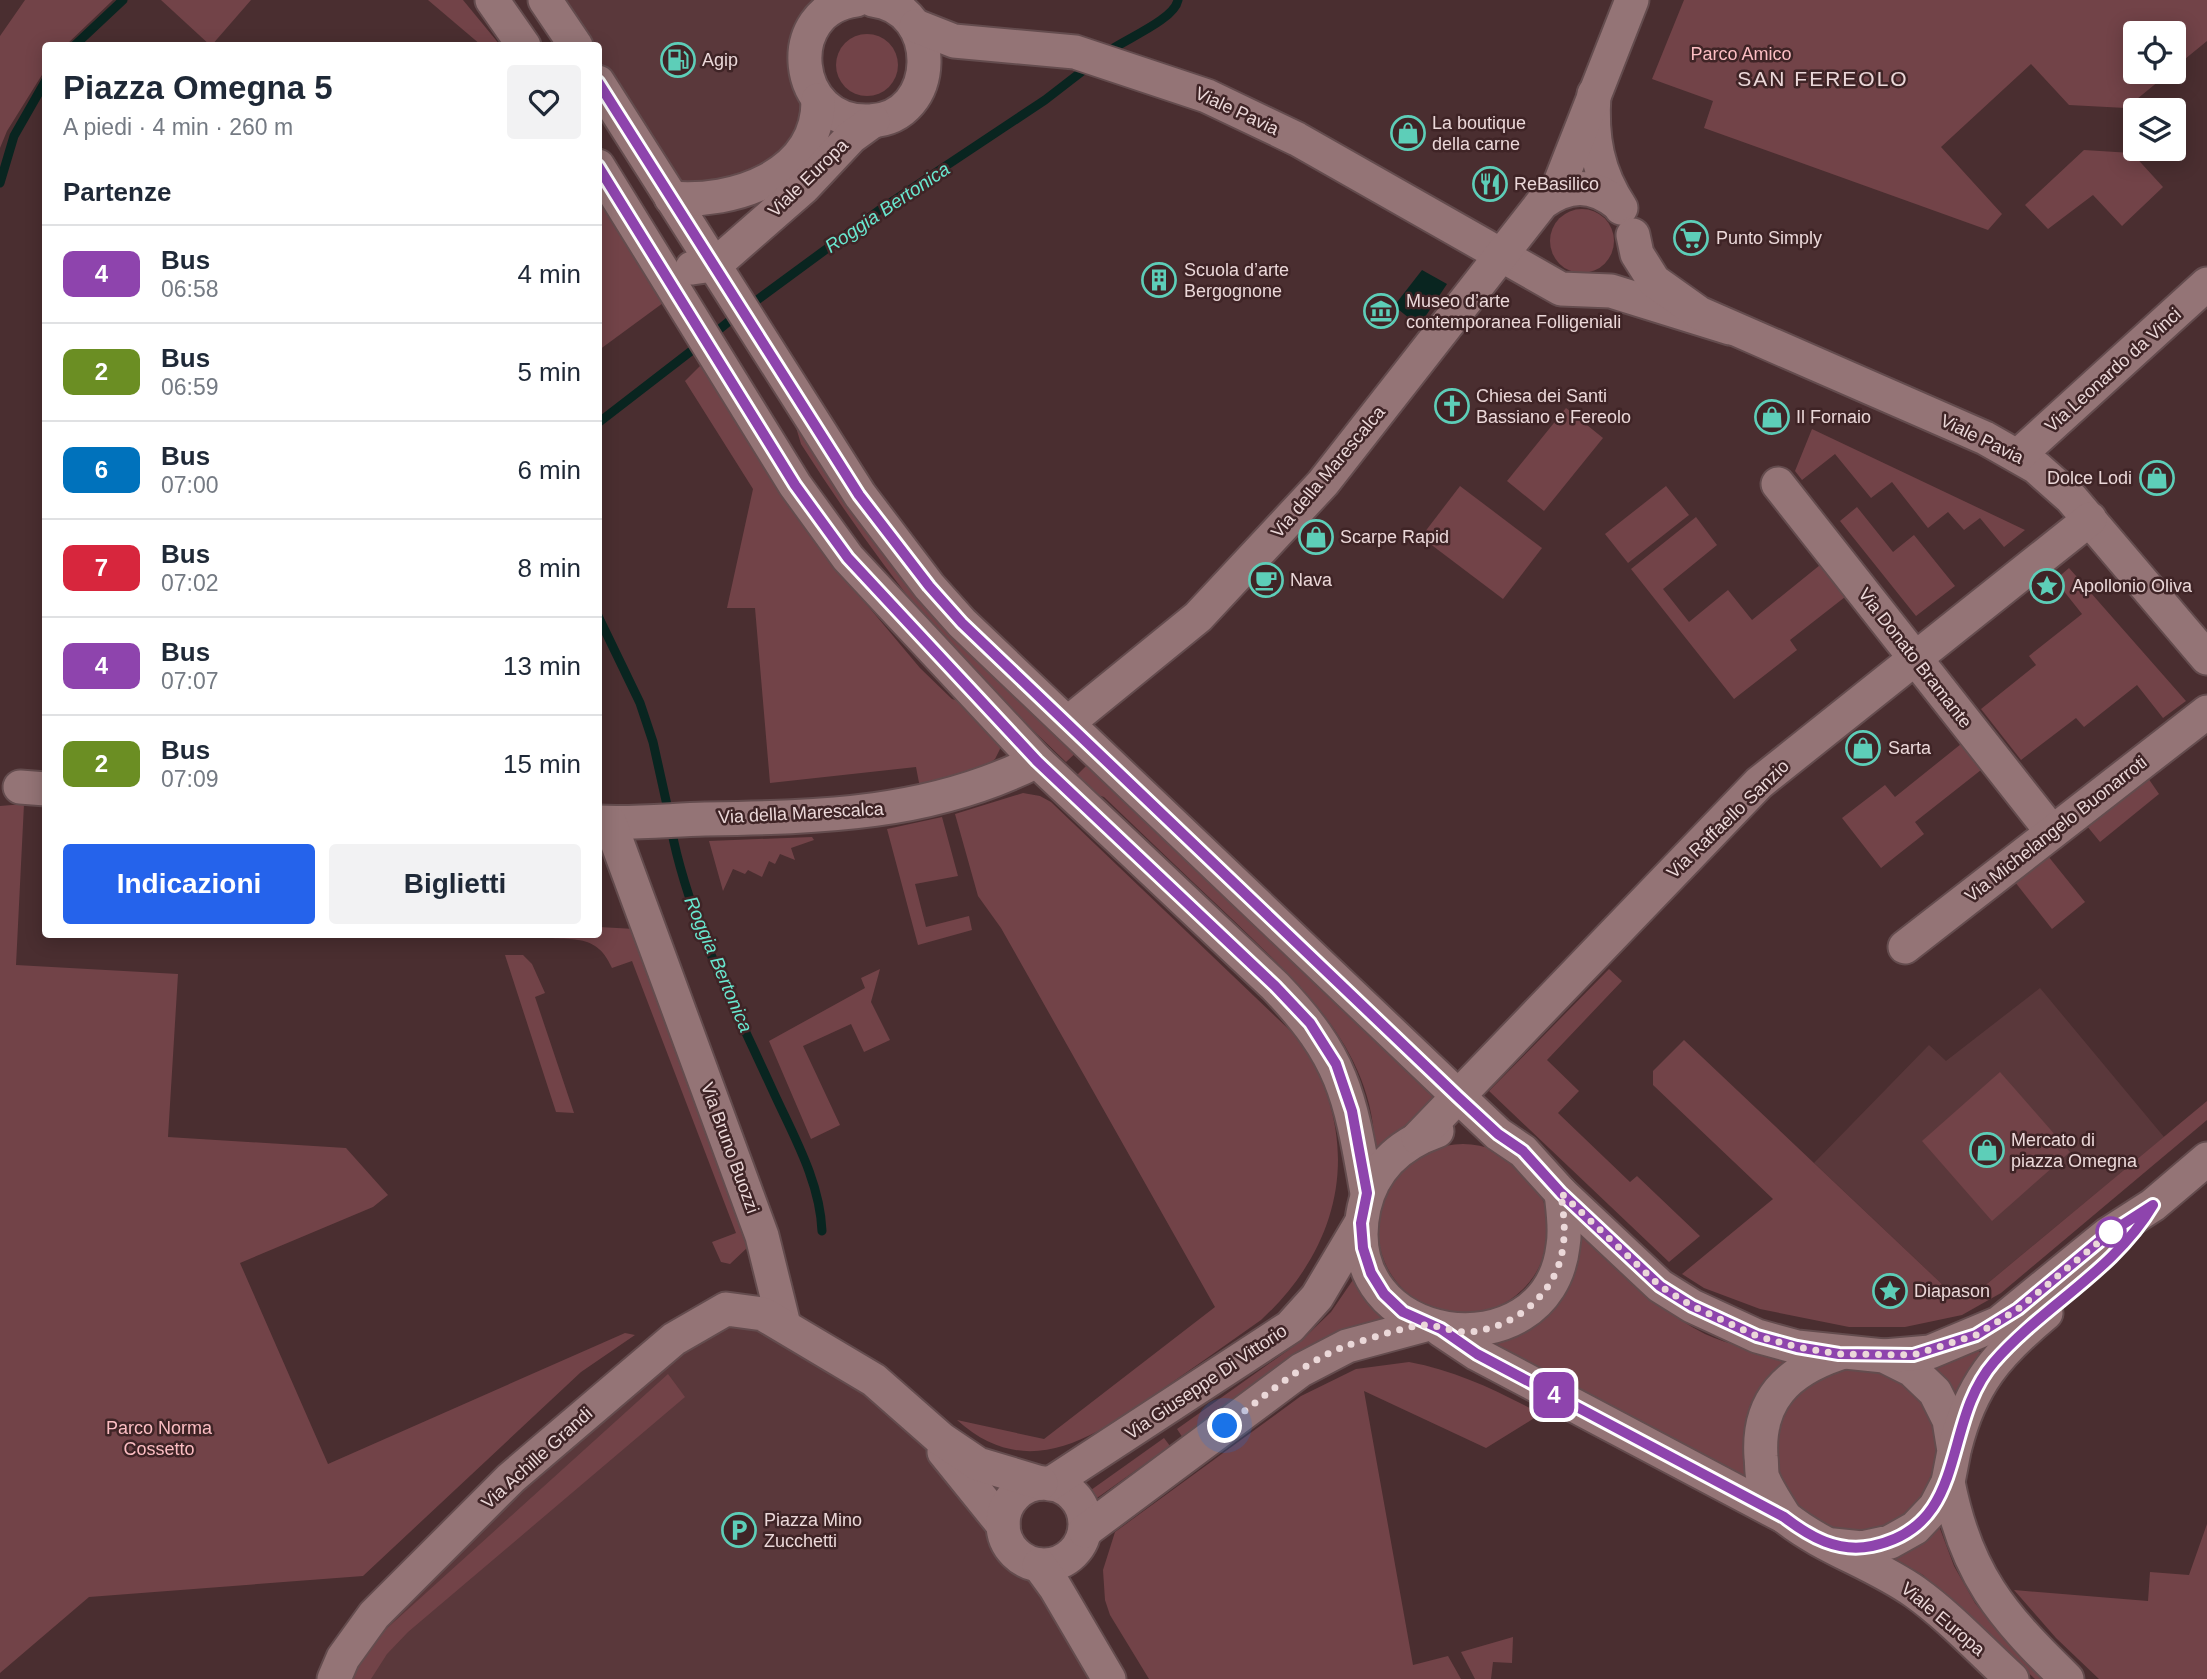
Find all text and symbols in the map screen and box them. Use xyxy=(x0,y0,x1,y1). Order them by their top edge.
map controls xyxy=(2123,21,2186,161)
button: locate xyxy=(2123,21,2186,84)
fuel station icon: Agip xyxy=(659,41,697,79)
park label: Parco Amico xyxy=(1690,44,1792,64)
place label: Agip xyxy=(702,50,738,70)
button: heart xyxy=(507,65,581,139)
district label: SAN FEREOLO xyxy=(1737,67,1909,90)
text: Piazza Omegna 5 xyxy=(63,69,333,106)
street label: Viale Pavia xyxy=(1192,83,1283,139)
button: layers xyxy=(2123,98,2186,161)
place label: La boutique della carne xyxy=(1432,113,1526,154)
text: A piedi · 4 min · 260 m xyxy=(63,114,293,140)
shop icon: La boutique della carne xyxy=(1389,114,1427,152)
street label: Viale Europa xyxy=(764,134,853,221)
water label: Roggia Bertonica xyxy=(821,158,954,257)
restaurant icon: ReBasilico xyxy=(1471,165,1509,203)
place label: ReBasilico xyxy=(1514,174,1599,194)
text: Partenze xyxy=(63,177,171,207)
supermarket icon: Punto Simply xyxy=(1672,219,1710,257)
place label: Punto Simply xyxy=(1716,228,1822,248)
text: Bus xyxy=(161,245,210,275)
text: 4 min xyxy=(517,259,581,289)
text: 4 xyxy=(95,260,108,287)
place label: Scuola d’arte Bergognone xyxy=(1184,260,1289,301)
building icon: Scuola d’arte Bergognone xyxy=(1140,261,1178,299)
text: 06:58 xyxy=(161,276,219,302)
place label: Museo d’arte contemporanea Folligeniali xyxy=(1406,291,1621,332)
museum icon: Museo d’arte contemporanea Folligeniali xyxy=(1362,292,1400,330)
street label: Via Leonardo da Vinci xyxy=(2041,304,2185,436)
text: Bus xyxy=(161,343,210,373)
text: 5 min xyxy=(517,357,581,387)
text: 2 xyxy=(95,358,108,385)
text: 06:59 xyxy=(161,374,219,400)
place label: Chiesa dei Santi Bassiano e Fereolo xyxy=(1476,386,1631,427)
church icon: Chiesa dei Santi Bassiano e Fereolo xyxy=(1433,387,1471,425)
shop icon: Il Fornaio xyxy=(1753,398,1791,436)
street label: Via della Marescalca xyxy=(1267,401,1390,542)
place label: Il Fornaio xyxy=(1796,407,1871,427)
street label: Viale Pavia xyxy=(1937,410,2028,468)
text: Bus xyxy=(161,441,210,471)
text: 6 min xyxy=(517,455,581,485)
text: 6 xyxy=(95,456,108,483)
shop icon: Dolce Lodi xyxy=(2138,459,2176,497)
place label: Dolce Lodi xyxy=(2047,468,2132,488)
text: 07:00 xyxy=(161,472,219,498)
shop icon: Scarpe Rapid xyxy=(1297,518,1335,556)
place label: Scarpe Rapid xyxy=(1340,527,1449,547)
text: Bus xyxy=(161,539,210,569)
text: 8 min xyxy=(517,553,581,583)
text: 7 xyxy=(95,554,108,581)
cafe icon: Nava xyxy=(1247,561,1285,599)
place icon: Apollonio Oliva xyxy=(2028,567,2066,605)
text: 07:02 xyxy=(161,570,219,596)
place label: Nava xyxy=(1290,570,1333,590)
place label: Apollonio Oliva xyxy=(2072,576,2193,596)
street label: Via Donato Bramante xyxy=(1854,584,1976,732)
text: Bus xyxy=(161,637,210,667)
text: 13 min xyxy=(503,651,581,681)
text: 4 xyxy=(95,652,108,679)
text: 07:07 xyxy=(161,668,219,694)
shop icon: Sarta xyxy=(1844,729,1882,767)
text: Bus xyxy=(161,735,210,765)
place label: Sarta xyxy=(1888,738,1932,758)
text: 15 min xyxy=(503,749,581,779)
text: 2 xyxy=(95,750,108,777)
street label: Via Michelangelo Buonarroti xyxy=(1961,752,2151,906)
street label: Via Raffaello Sanzio xyxy=(1663,756,1793,882)
text: 07:09 xyxy=(161,766,219,792)
street label: Via della Marescalca xyxy=(718,799,885,827)
button: Indicazioni xyxy=(63,844,315,924)
button: Biglietti xyxy=(329,844,581,924)
water label: Roggia Bertonica xyxy=(680,893,757,1035)
street label: Via Bruno Buozzi xyxy=(697,1080,763,1216)
place label: Mercato di piazza Omegna xyxy=(2011,1130,2138,1171)
shop icon: Mercato di piazza Omegna xyxy=(1968,1131,2006,1169)
unlabelled marker xyxy=(2096,1217,2126,1247)
place icon: Diapason xyxy=(1871,1272,1909,1310)
place label: Diapason xyxy=(1914,1281,1990,1301)
street label: Via Giuseppe Di Vittorio xyxy=(1121,1320,1291,1444)
line badge: 4 xyxy=(1531,1372,1577,1418)
text: 4 xyxy=(1547,1381,1561,1408)
street label: Via Achille Grandi xyxy=(478,1403,596,1513)
your location xyxy=(1207,1408,1242,1443)
park label: Parco Norma Cossetto xyxy=(106,1418,213,1459)
place label: Piazza Mino Zucchetti xyxy=(764,1510,862,1551)
parking icon: Piazza Mino Zucchetti xyxy=(720,1511,758,1549)
street label: Viale Europa xyxy=(1897,1578,1990,1660)

